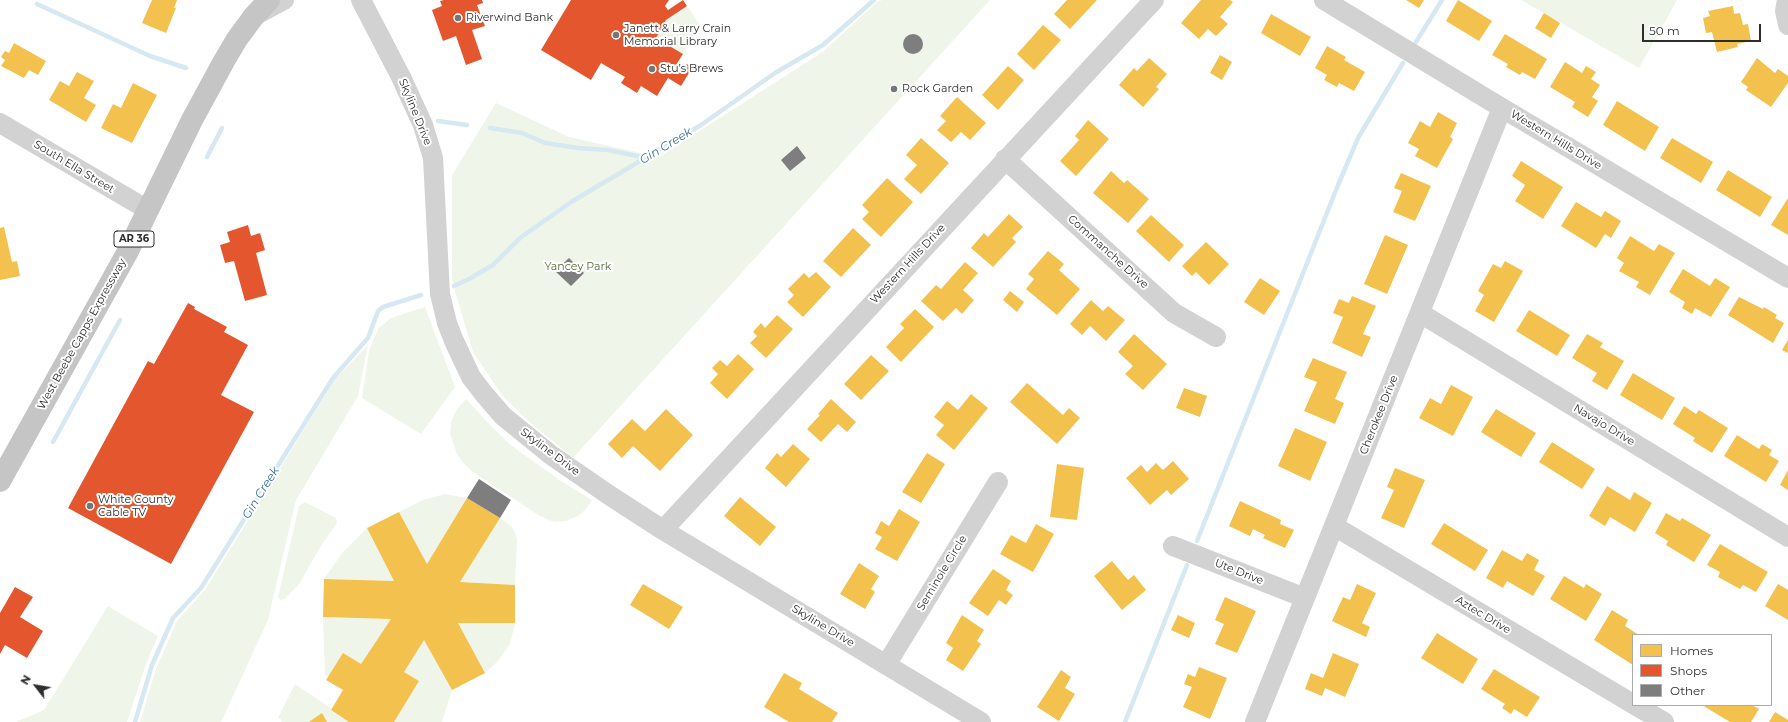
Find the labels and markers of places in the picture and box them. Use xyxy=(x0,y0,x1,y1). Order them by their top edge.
place label: Riverwind Bank xyxy=(466,11,553,25)
marker: Riverwind Bank xyxy=(453,13,463,23)
place label: Janett & Larry Crain Memorial Library xyxy=(624,22,731,48)
marker: Janett & Larry Crain Memorial Library xyxy=(611,30,621,40)
place label: Stu’s Brews xyxy=(660,62,723,76)
marker: Stu’s Brews xyxy=(647,64,657,74)
place label: Rock Garden xyxy=(902,82,973,96)
marker: Rock Garden xyxy=(889,84,899,94)
place label: White County Cable TV xyxy=(98,493,173,519)
marker: White County Cable TV xyxy=(85,501,95,511)

